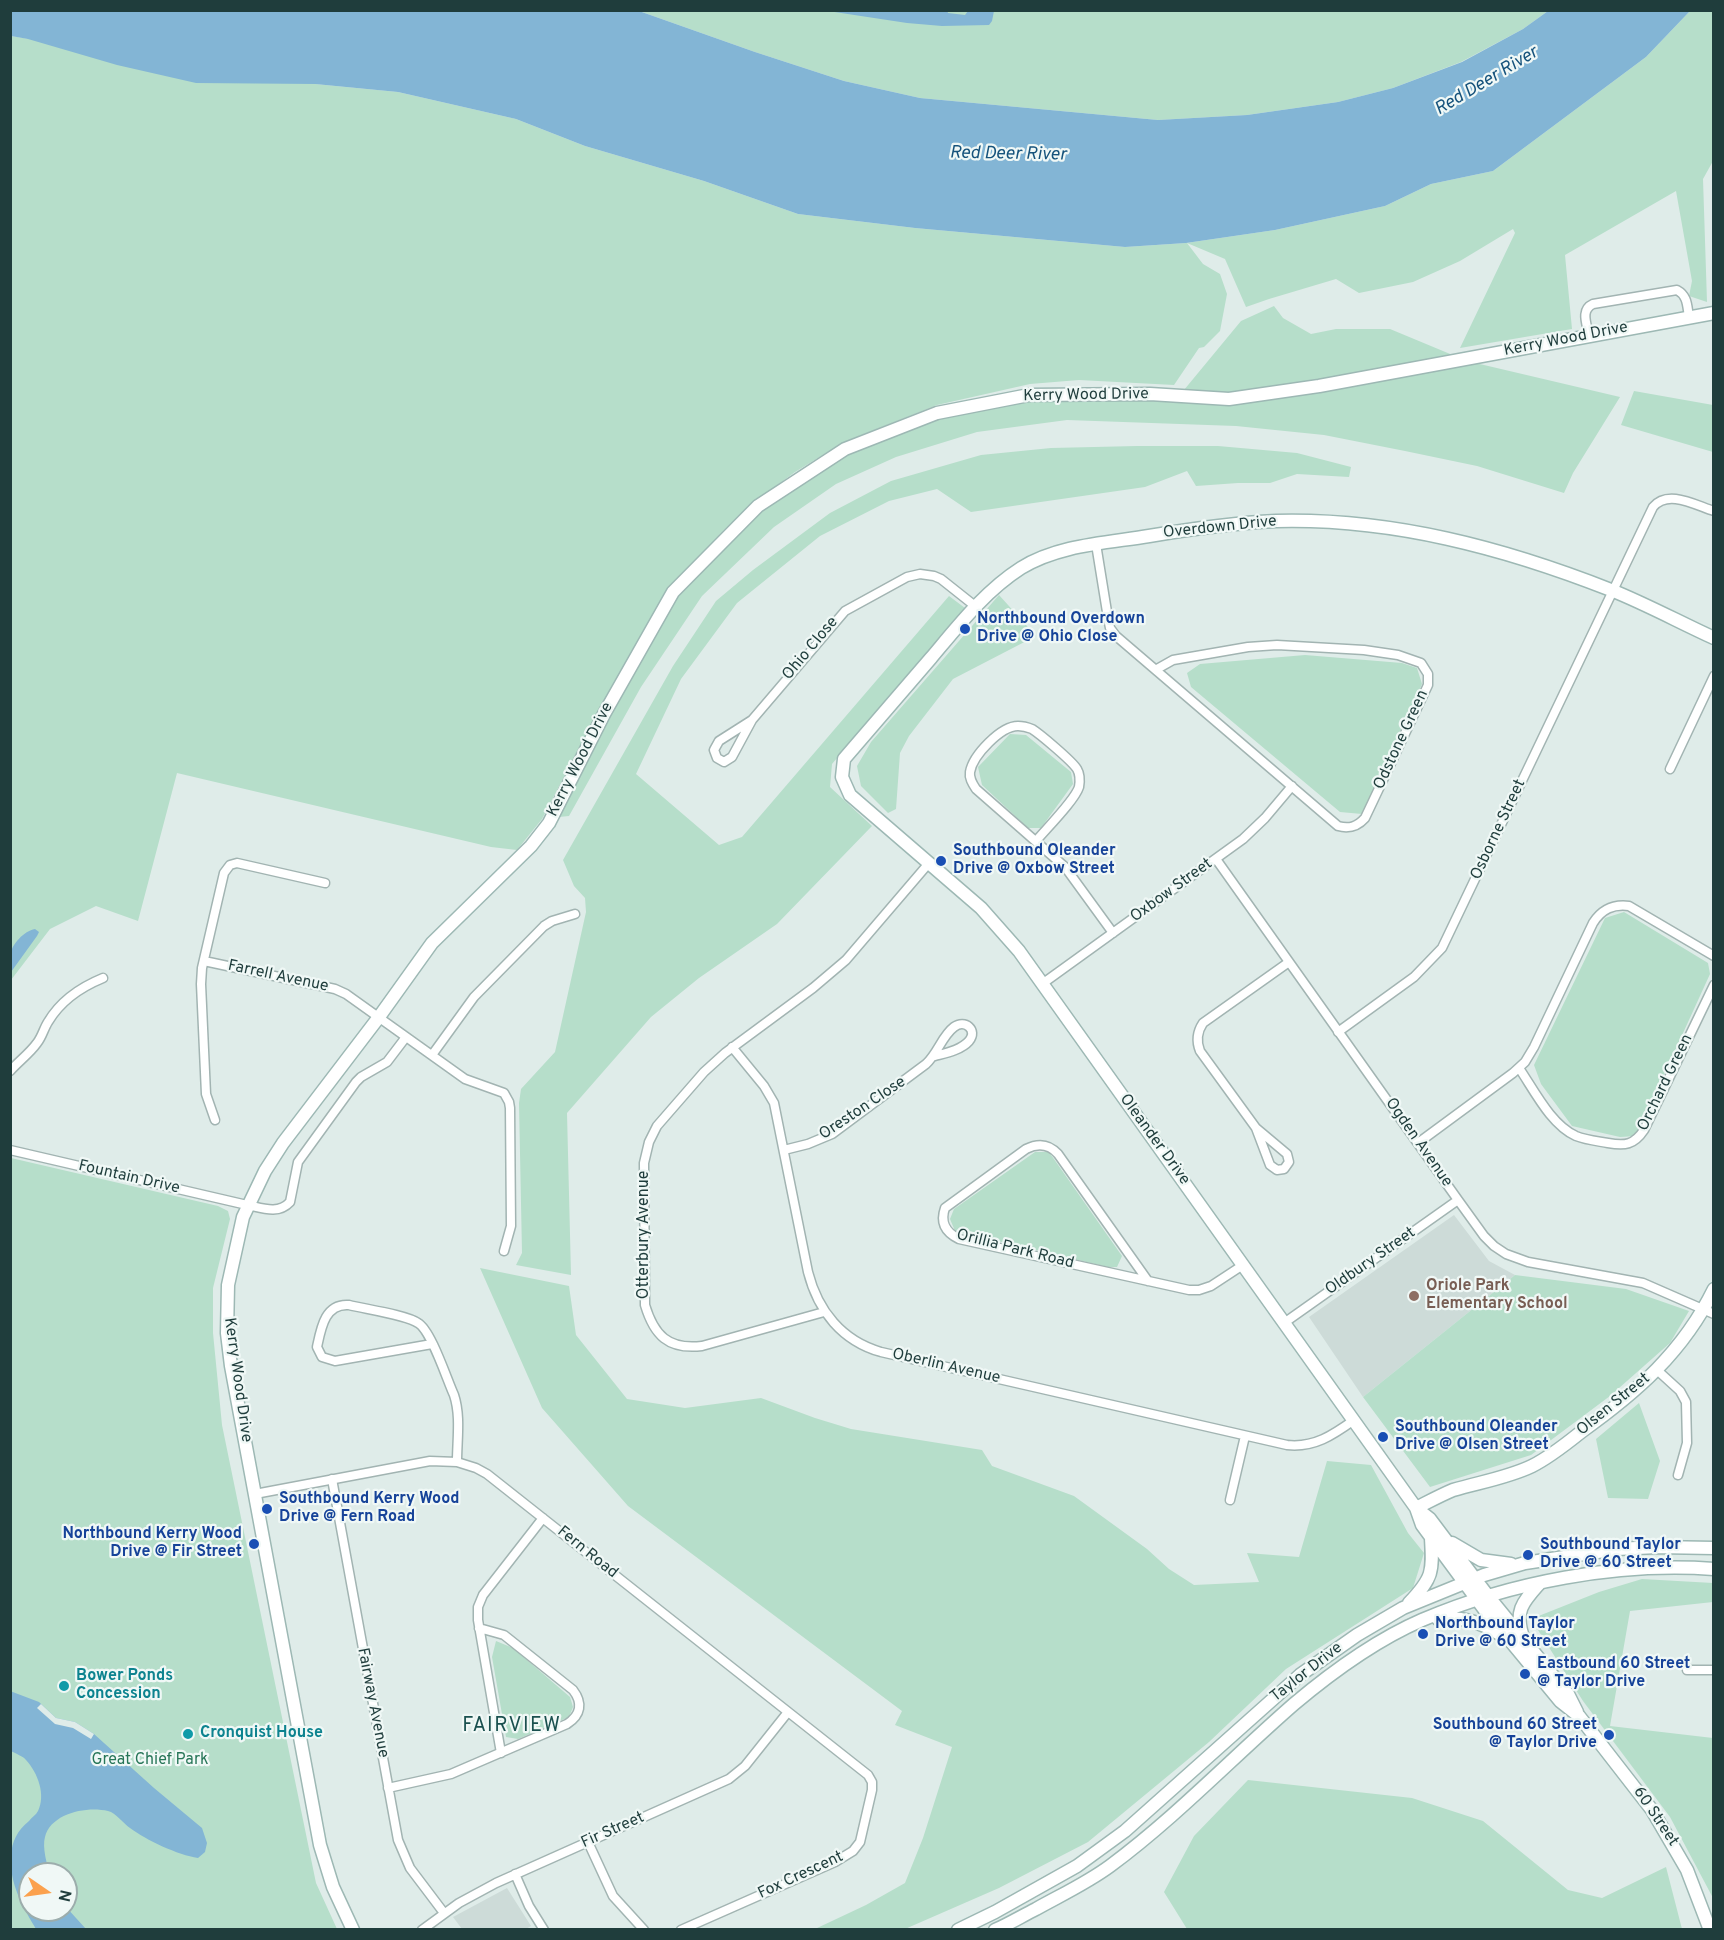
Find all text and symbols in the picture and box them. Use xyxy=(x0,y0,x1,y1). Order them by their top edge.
water label: Red Deer River xyxy=(1431,43,1543,121)
water label: Red Deer River xyxy=(949,143,1067,167)
street label: Kerry Wood Drive xyxy=(1502,319,1630,361)
street label: Kerry Wood Drive xyxy=(1023,385,1149,407)
street label: Overdown Drive xyxy=(1162,512,1278,544)
place label: Northbound Overdown Drive @ Ohio Close xyxy=(977,610,1145,648)
street label: Ohio Close xyxy=(779,613,843,685)
marker: Northbound Overdown Drive @ Ohio Close xyxy=(958,622,972,636)
street label: Odstone Green xyxy=(1371,687,1433,793)
street label: Kerry Wood Drive xyxy=(544,700,618,820)
street label: Osborne Street xyxy=(1467,777,1531,883)
place label: Southbound Oleander Drive @ Oxbow Street xyxy=(953,842,1116,880)
marker: Southbound Oleander Drive @ Oxbow Street xyxy=(934,854,948,868)
street label: Oxbow Street xyxy=(1127,855,1217,927)
street label: Farrell Avenue xyxy=(226,957,330,997)
street label: Orchard Green xyxy=(1634,1031,1698,1135)
street label: Oreston Close xyxy=(816,1073,910,1145)
street label: Oleander Drive xyxy=(1115,1091,1193,1189)
street label: Ogden Avenue xyxy=(1380,1095,1456,1191)
street label: Fountain Drive xyxy=(76,1157,182,1199)
street label: Otterbury Avenue xyxy=(635,1171,655,1299)
street label: Oldbury Street xyxy=(1322,1224,1420,1300)
street label: Orillia Park Road xyxy=(954,1226,1076,1274)
place label: Oriole Park Elementary School xyxy=(1426,1277,1568,1315)
marker: Oriole Park Elementary School xyxy=(1407,1289,1421,1303)
street label: Kerry Wood Drive xyxy=(219,1316,255,1444)
street label: Oberlin Avenue xyxy=(890,1345,1002,1389)
street label: Olsen Street xyxy=(1573,1370,1655,1440)
place label: Southbound Oleander Drive @ Olsen Street xyxy=(1395,1418,1558,1456)
marker: Southbound Oleander Drive @ Olsen Street xyxy=(1376,1430,1390,1444)
place label: Southbound Kerry Wood Drive @ Fern Road xyxy=(279,1490,460,1528)
marker: Southbound Kerry Wood Drive @ Fern Road xyxy=(260,1502,274,1516)
street label: Fern Road xyxy=(553,1523,621,1583)
place label: Northbound Kerry Wood Drive @ Fir Street xyxy=(62,1525,242,1563)
place label: Southbound Taylor Drive @ 60 Street xyxy=(1540,1536,1681,1574)
marker: Northbound Kerry Wood Drive @ Fir Street xyxy=(247,1537,261,1551)
marker: Southbound Taylor Drive @ 60 Street xyxy=(1521,1548,1535,1562)
place label: Northbound Taylor Drive @ 60 Street xyxy=(1435,1615,1575,1653)
marker: Northbound Taylor Drive @ 60 Street xyxy=(1416,1627,1430,1641)
street label: Taylor Drive xyxy=(1267,1639,1347,1707)
street label: Fairway Avenue xyxy=(352,1646,392,1760)
place label: Eastbound 60 Street @ Taylor Drive xyxy=(1537,1655,1690,1693)
place label: Bower Ponds Concession xyxy=(76,1667,173,1705)
marker: Eastbound 60 Street @ Taylor Drive xyxy=(1518,1667,1532,1681)
marker: Bower Ponds Concession xyxy=(57,1679,71,1693)
district label: FAIRVIEW xyxy=(462,1715,562,1739)
place label: Southbound 60 Street @ Taylor Drive xyxy=(1433,1716,1597,1754)
place label: Cronquist House xyxy=(200,1724,323,1744)
marker: Cronquist House xyxy=(181,1727,195,1741)
marker: Southbound 60 Street @ Taylor Drive xyxy=(1602,1728,1616,1742)
park label: Great Chief Park xyxy=(91,1751,209,1771)
street label: 60 Street xyxy=(1628,1784,1682,1850)
street label: Fir Street xyxy=(578,1809,648,1853)
street label: Fox Crescent xyxy=(755,1848,847,1904)
north arrow xyxy=(18,1862,78,1922)
text: N xyxy=(53,1888,75,1903)

